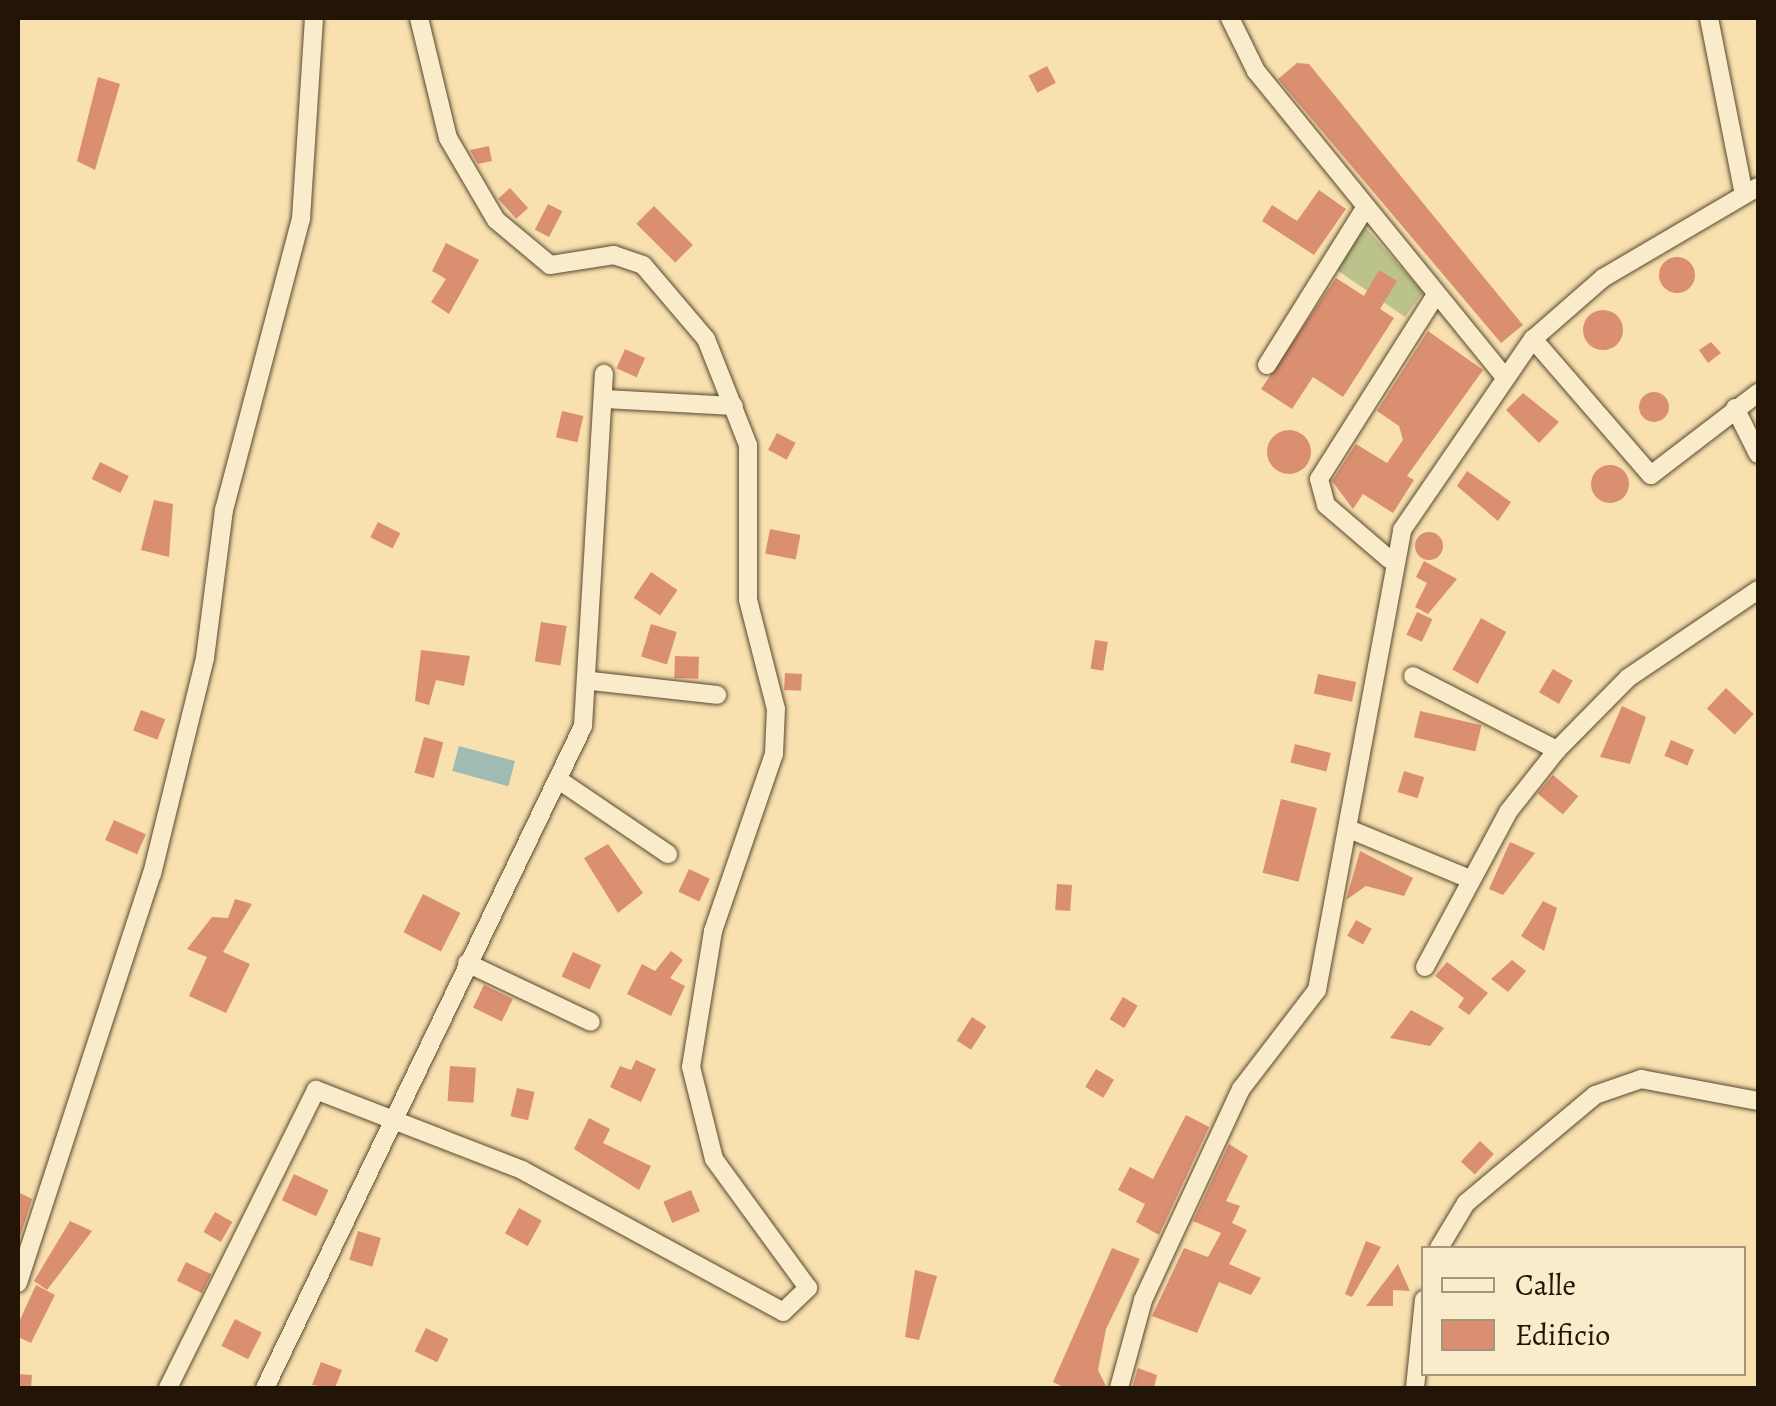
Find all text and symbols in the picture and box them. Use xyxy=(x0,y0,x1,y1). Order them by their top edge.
legend xyxy=(1421,1246,1746,1376)
text: Calle xyxy=(1515,1265,1576,1305)
text: Edificio xyxy=(1515,1315,1610,1355)

